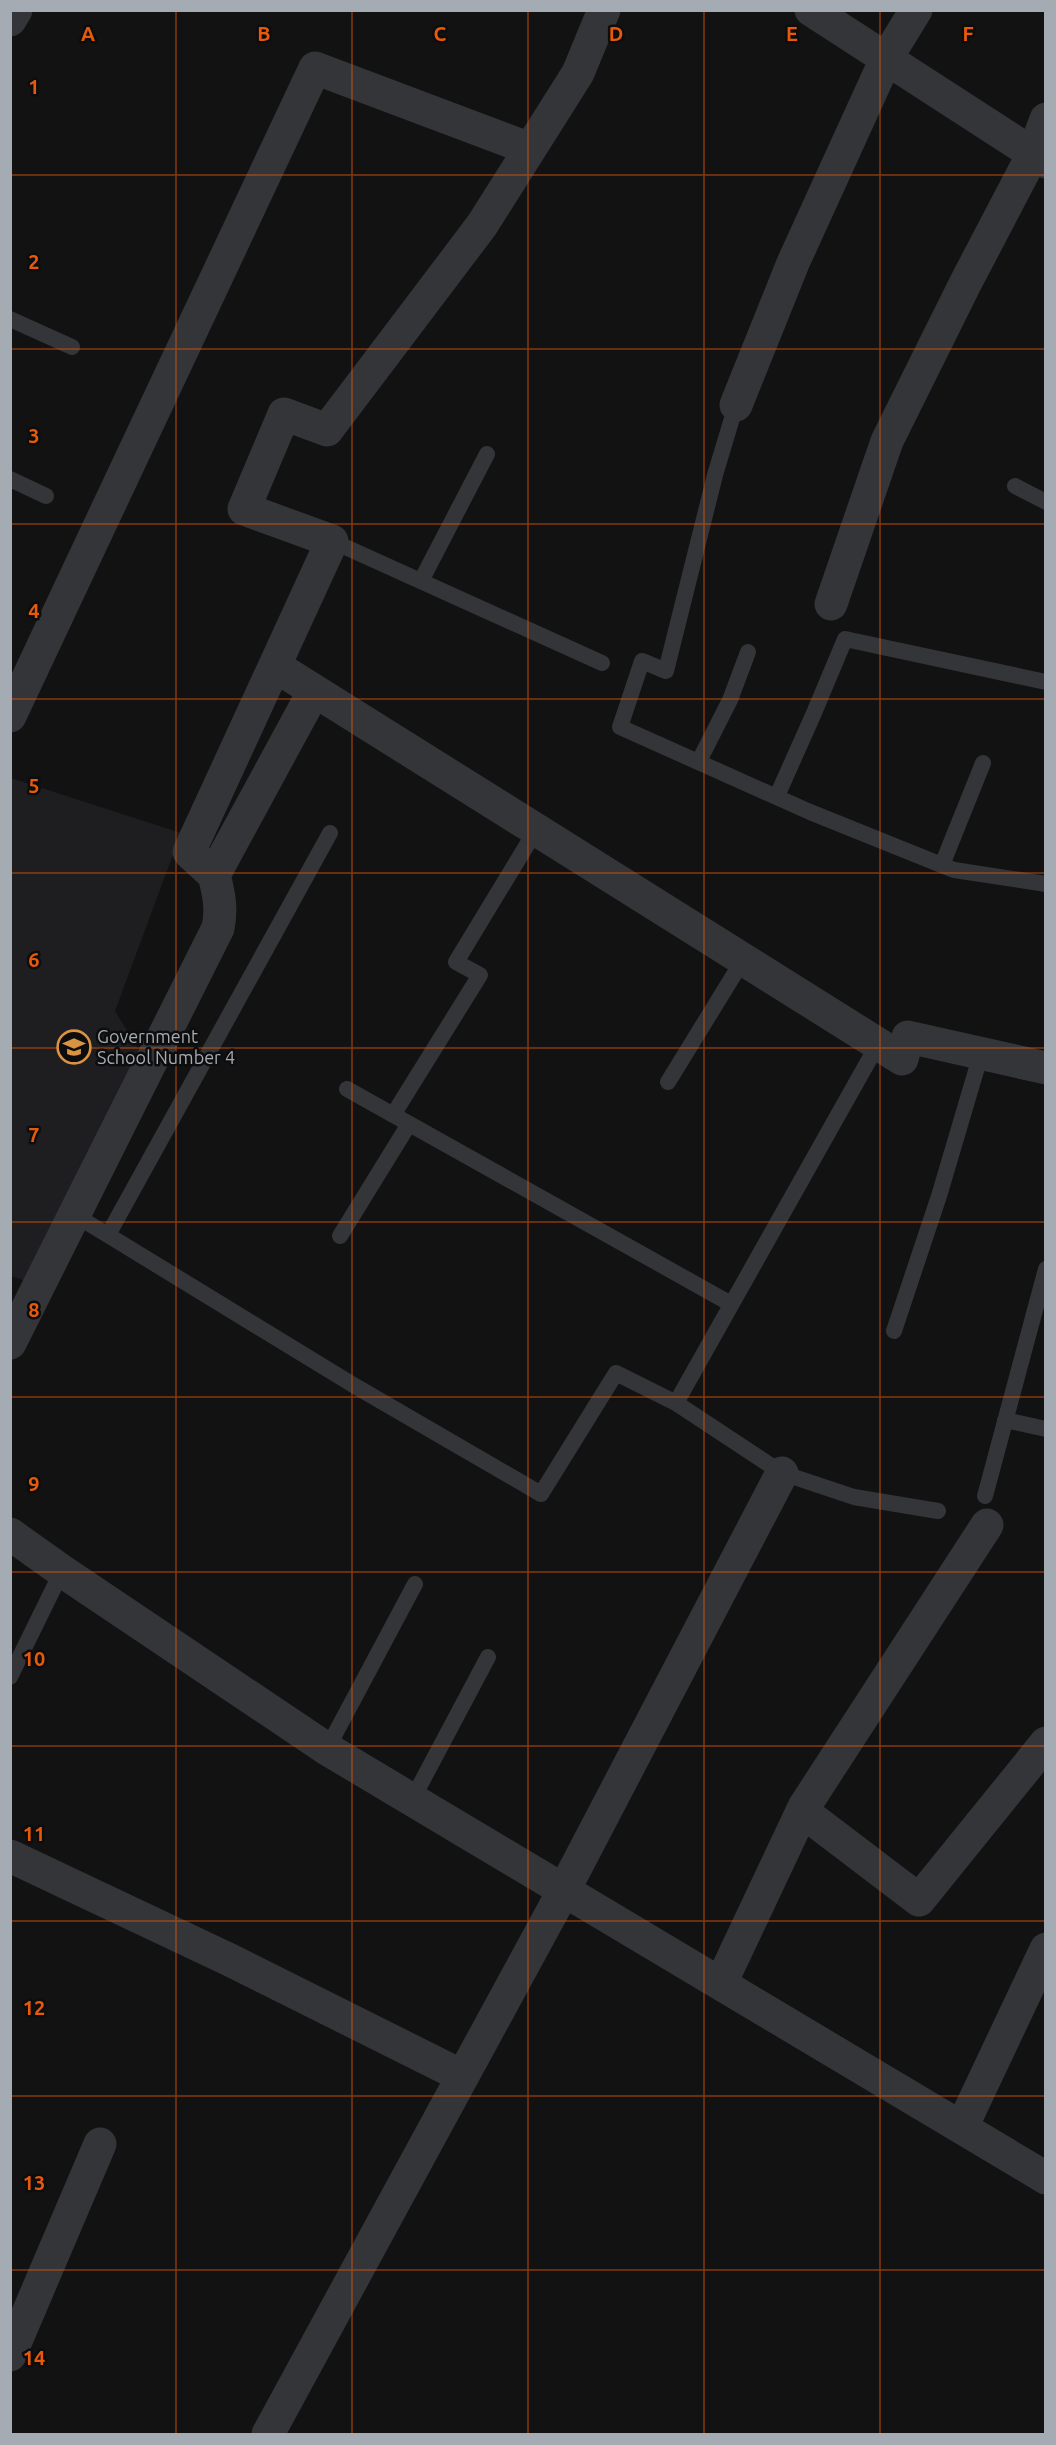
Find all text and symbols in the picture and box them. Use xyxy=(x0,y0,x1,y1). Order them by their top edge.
text: A xyxy=(81,22,95,45)
text: B xyxy=(257,22,271,45)
text: C xyxy=(434,22,447,45)
text: D xyxy=(609,22,623,45)
text: E xyxy=(786,22,798,45)
text: F xyxy=(962,22,974,45)
text: 1 xyxy=(28,75,40,98)
text: 2 xyxy=(28,250,40,273)
text: 3 xyxy=(28,424,40,447)
text: 4 xyxy=(28,599,40,622)
text: 5 xyxy=(28,774,40,797)
text: 6 xyxy=(28,948,40,971)
place label: Government School Number 4 xyxy=(97,1026,235,1067)
school or university icon: Government School Number 4 xyxy=(56,1029,92,1065)
text: 7 xyxy=(28,1123,40,1146)
text: 8 xyxy=(28,1298,40,1321)
text: 9 xyxy=(28,1472,40,1495)
text: 10 xyxy=(23,1647,45,1670)
text: 11 xyxy=(23,1822,45,1845)
text: 12 xyxy=(23,1996,45,2019)
text: 13 xyxy=(23,2171,45,2194)
text: 14 xyxy=(23,2346,45,2369)

